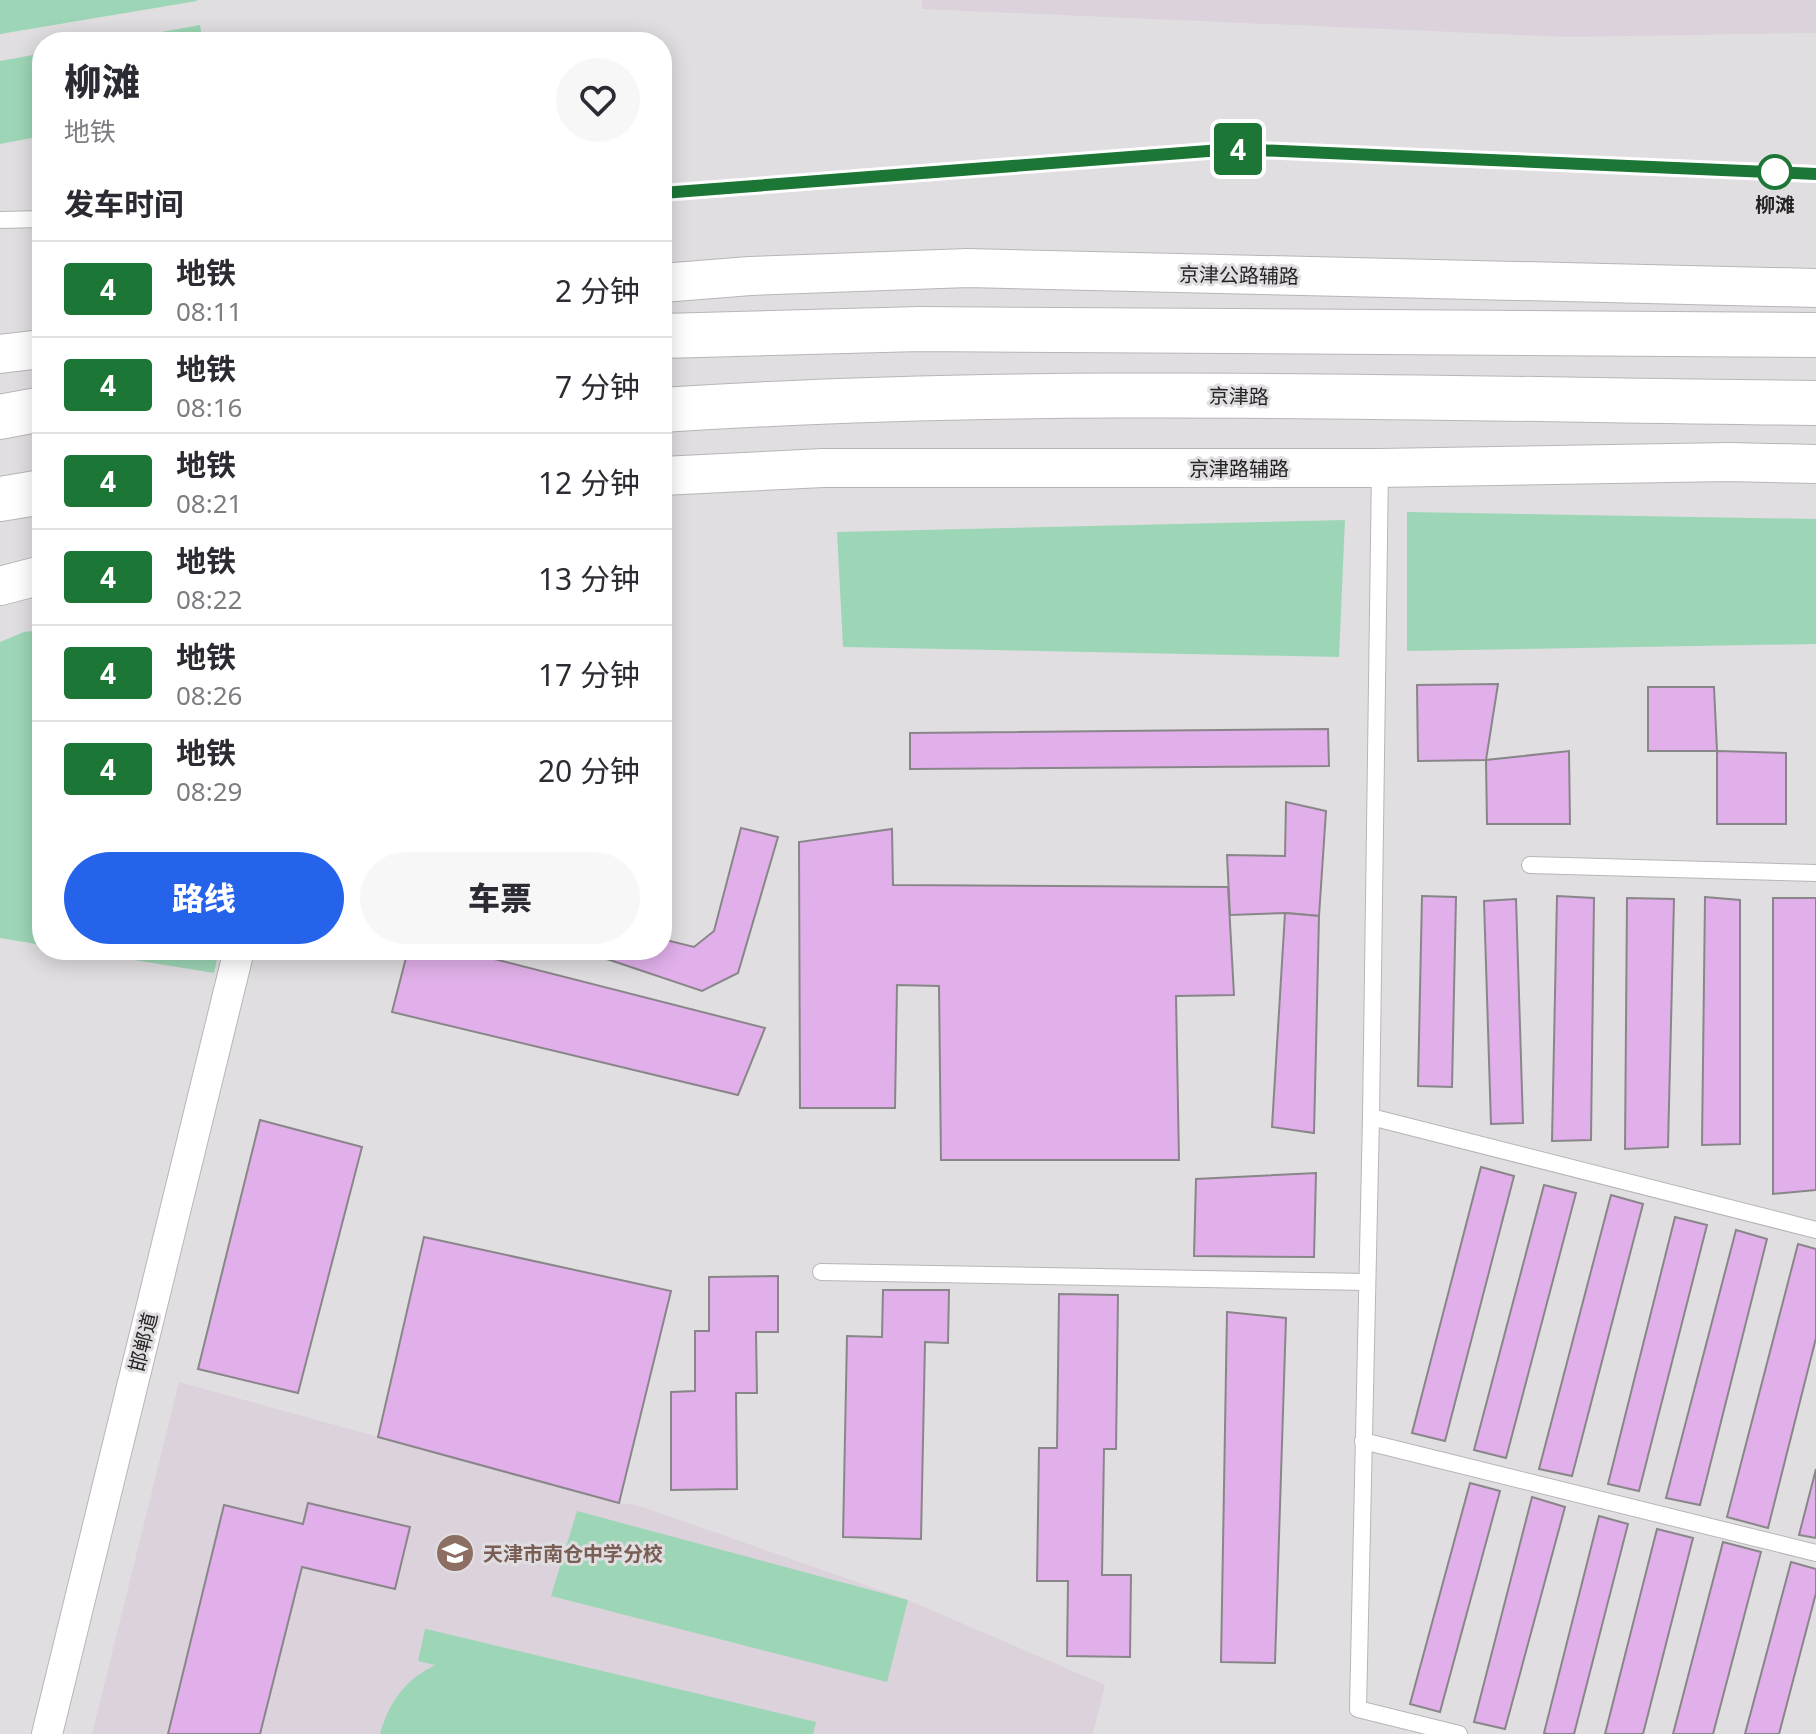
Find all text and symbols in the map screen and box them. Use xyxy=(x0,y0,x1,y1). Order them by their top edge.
text: 柳滩 xyxy=(64,55,140,107)
button: heart xyxy=(556,58,640,142)
text: 地铁 xyxy=(64,113,116,149)
line badge: 4 xyxy=(1212,123,1264,175)
text: 4 xyxy=(1230,130,1246,168)
marker: 柳滩 xyxy=(1758,155,1792,189)
text: 发车时间 xyxy=(64,183,184,224)
place label: 柳滩 xyxy=(1755,191,1795,218)
text: 地铁 xyxy=(176,252,236,293)
street label: 京津公路辅路 xyxy=(1179,260,1299,290)
text: 4 xyxy=(100,270,116,308)
text: 2 分钟 xyxy=(555,270,640,311)
text: 08:11 xyxy=(176,293,242,329)
text: 地铁 xyxy=(176,348,236,389)
text: 4 xyxy=(100,366,116,404)
text: 7 分钟 xyxy=(555,366,640,407)
street label: 京津路 xyxy=(1209,382,1269,410)
text: 08:16 xyxy=(176,389,242,425)
text: 地铁 xyxy=(176,444,236,485)
street label: 京津路辅路 xyxy=(1189,455,1289,482)
text: 4 xyxy=(100,462,116,500)
text: 12 分钟 xyxy=(538,462,640,503)
text: 08:21 xyxy=(176,485,242,521)
text: 地铁 xyxy=(176,540,236,581)
text: 4 xyxy=(100,558,116,596)
text: 13 分钟 xyxy=(538,558,640,599)
text: 08:22 xyxy=(176,581,242,617)
text: 地铁 xyxy=(176,636,236,677)
text: 4 xyxy=(100,654,116,692)
text: 17 分钟 xyxy=(538,654,640,695)
text: 08:26 xyxy=(176,677,242,713)
text: 地铁 xyxy=(176,732,236,773)
text: 4 xyxy=(100,750,116,788)
text: 20 分钟 xyxy=(538,750,640,791)
text: 08:29 xyxy=(176,773,242,809)
button: 路线 xyxy=(64,852,344,944)
button: 车票 xyxy=(360,852,640,944)
street label: 邯郸道 xyxy=(123,1310,163,1374)
school or university icon: 天津市南仓中学分校 xyxy=(434,1532,476,1574)
place label: 天津市南仓中学分校 xyxy=(483,1540,663,1567)

